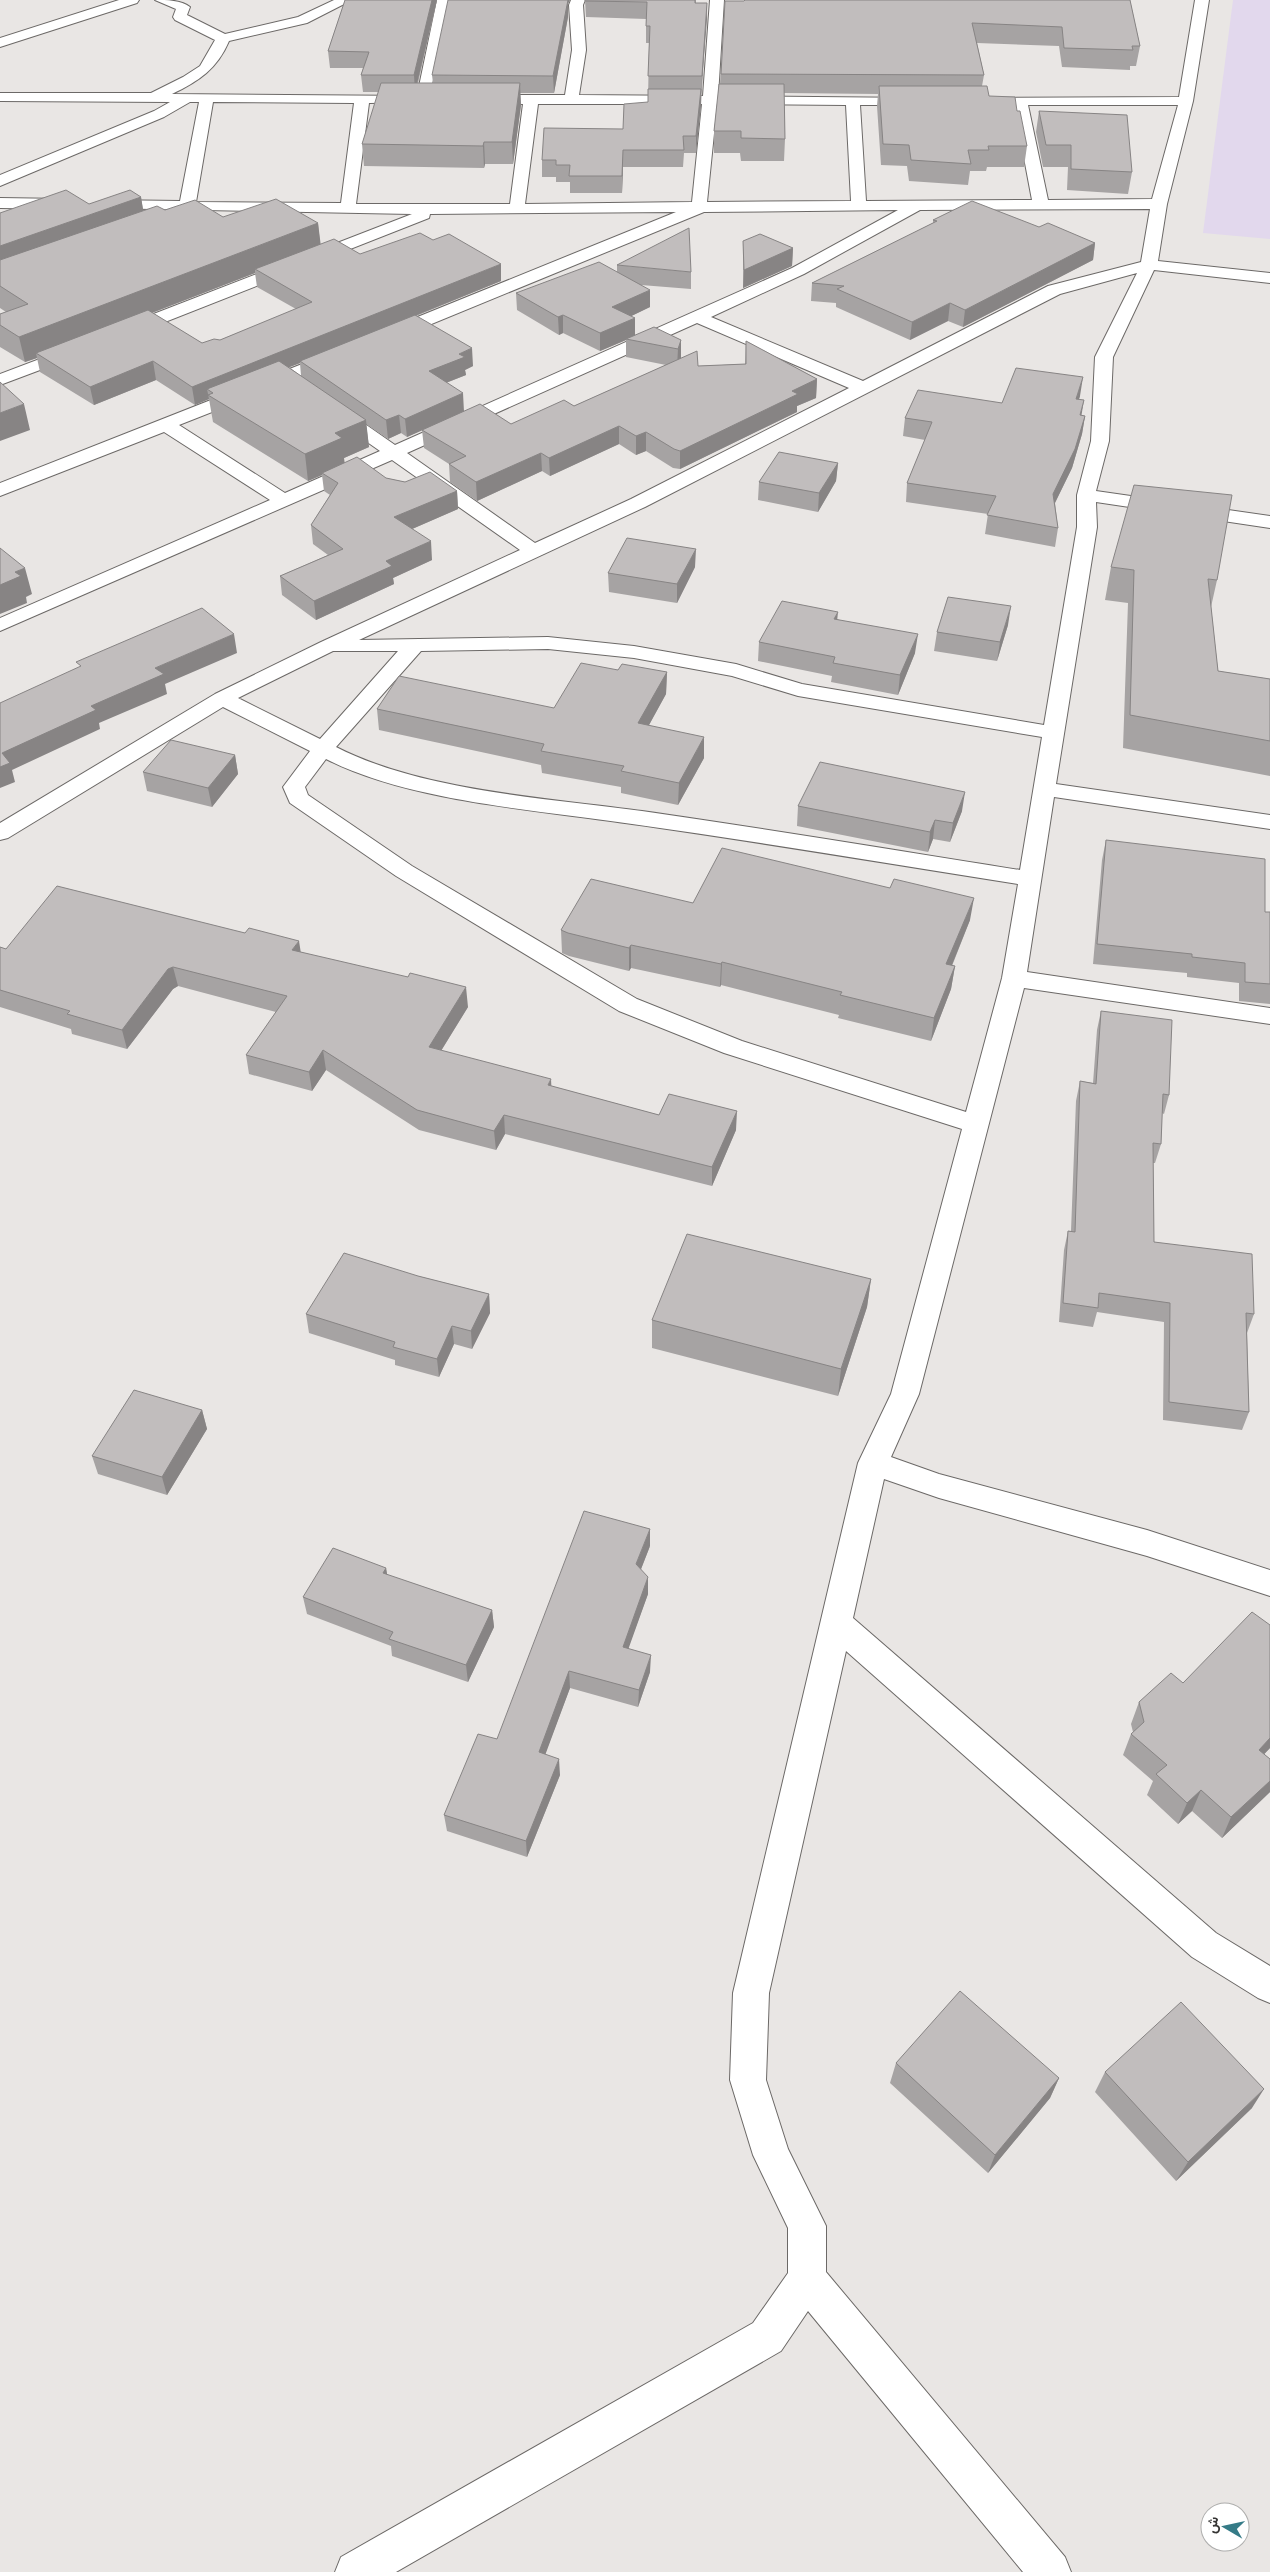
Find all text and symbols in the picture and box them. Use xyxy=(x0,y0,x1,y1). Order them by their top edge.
north arrow xyxy=(1200,2502,1250,2552)
text: ش xyxy=(1202,2515,1222,2535)

